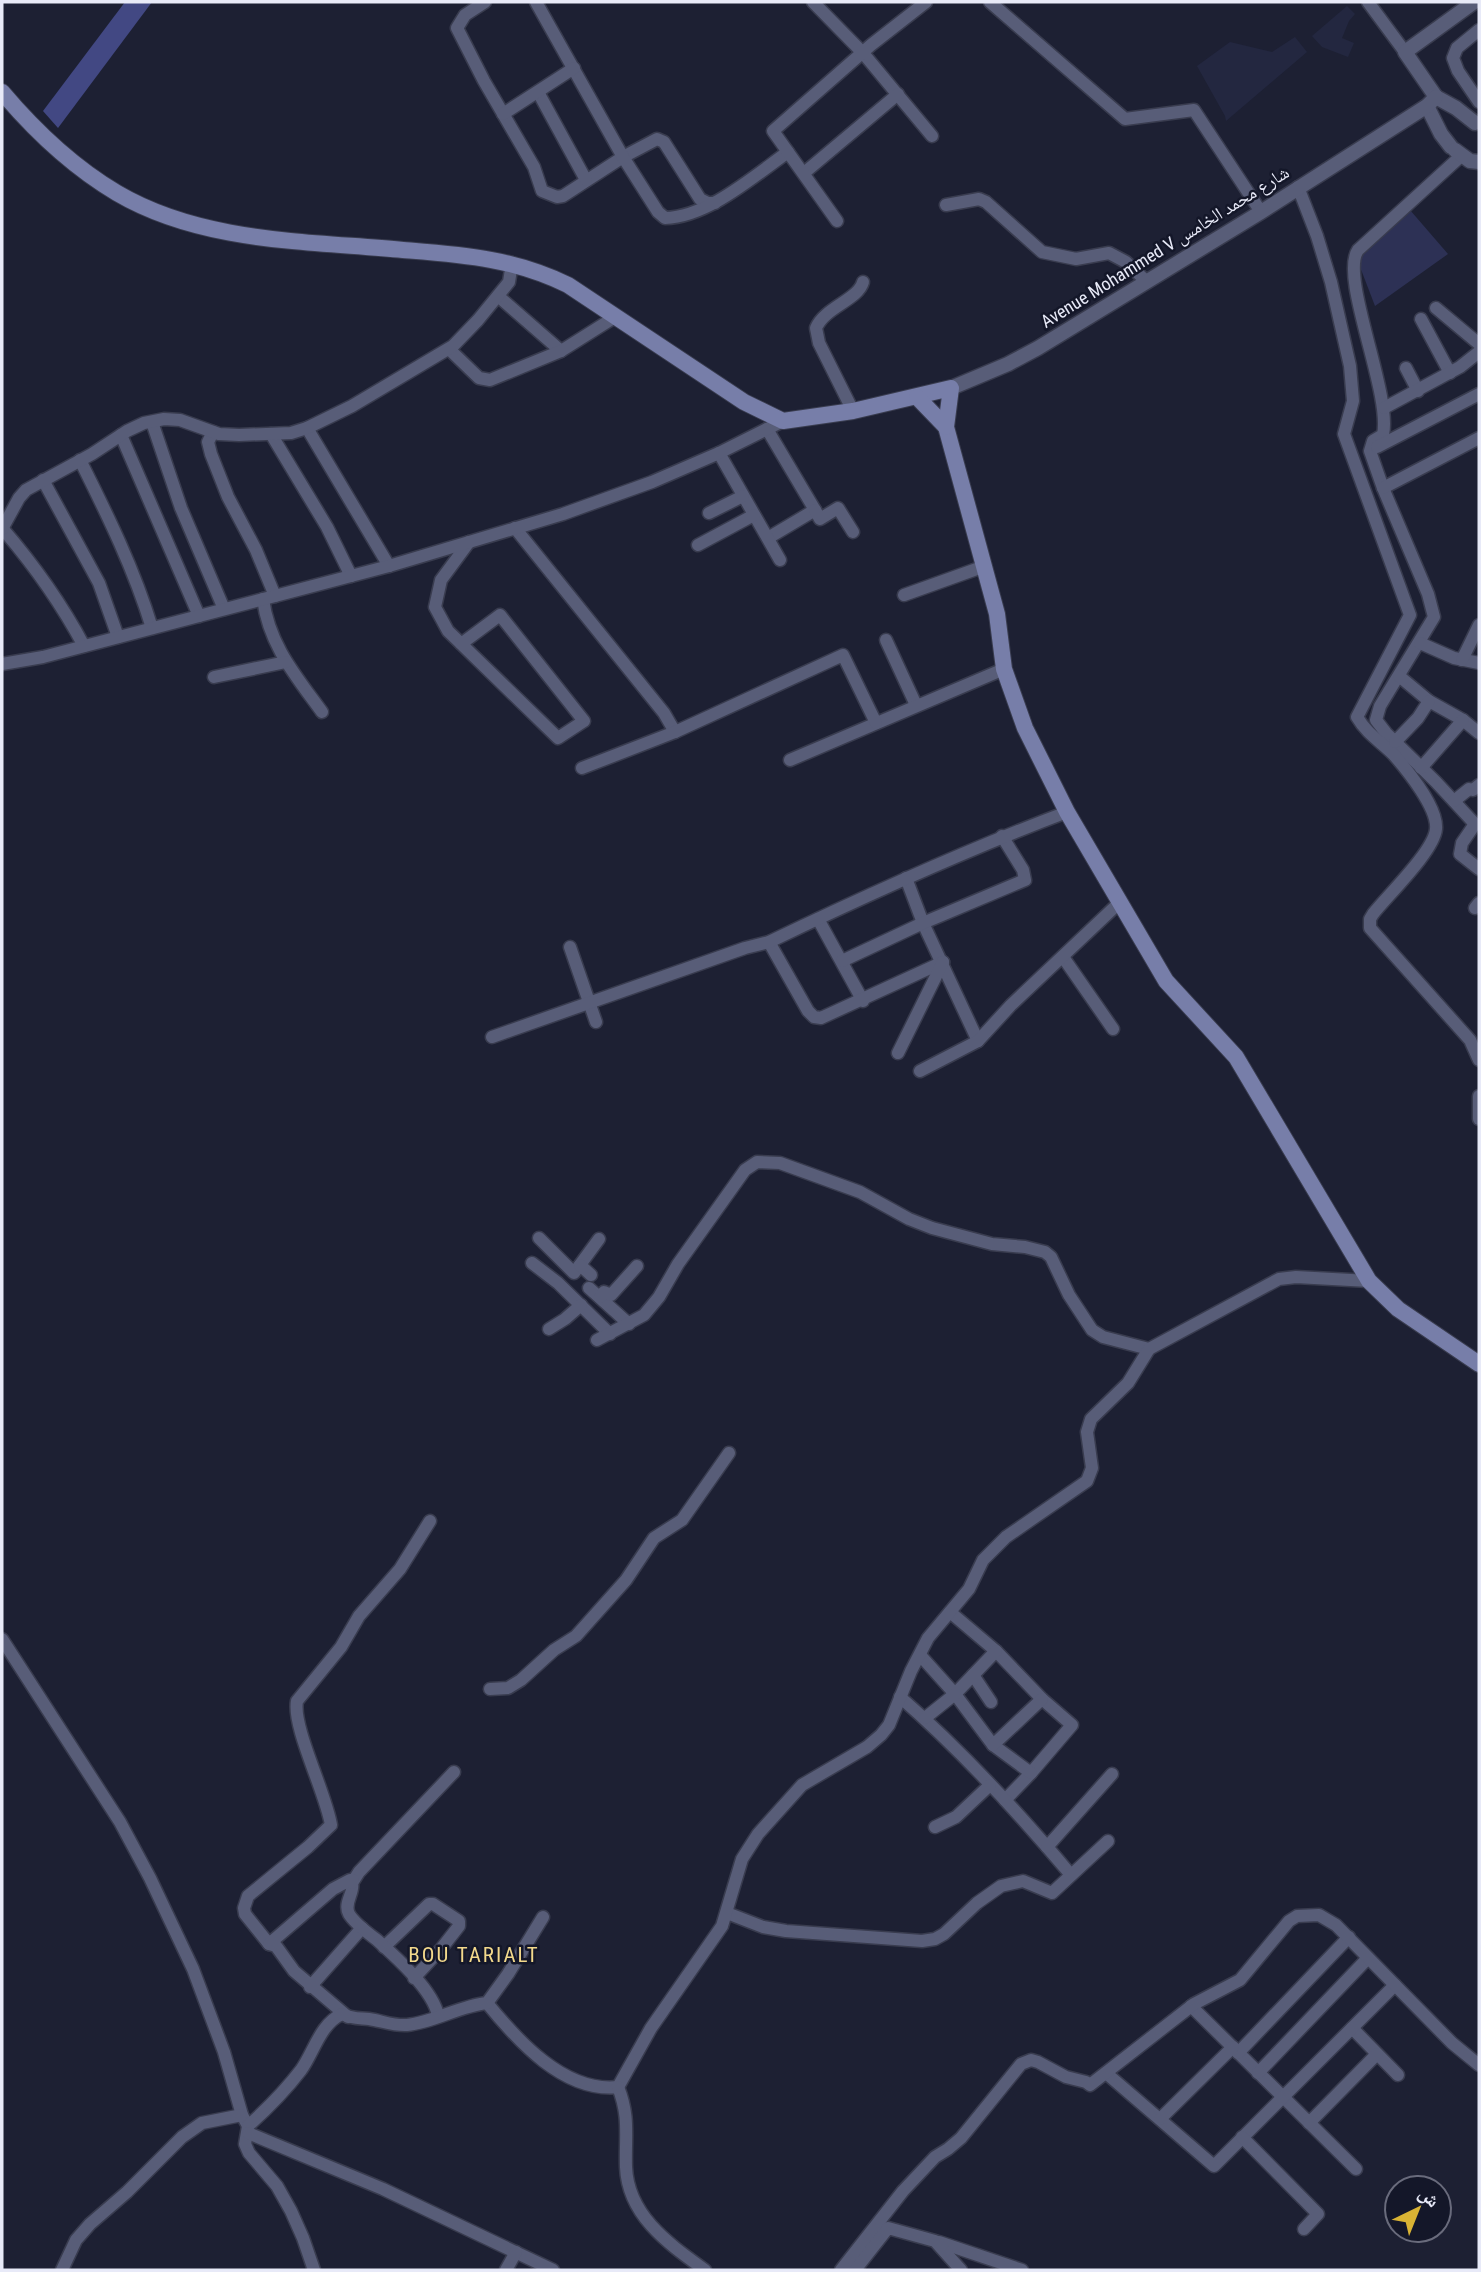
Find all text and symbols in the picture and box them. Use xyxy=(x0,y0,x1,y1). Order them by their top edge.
street label: Avenue Mohammed V شارع محمد الخامس xyxy=(1037,161,1293,333)
district label: BOU TARIALT xyxy=(408,1943,540,1967)
north arrow xyxy=(1383,2174,1453,2244)
text: ش xyxy=(1414,2182,1444,2212)

